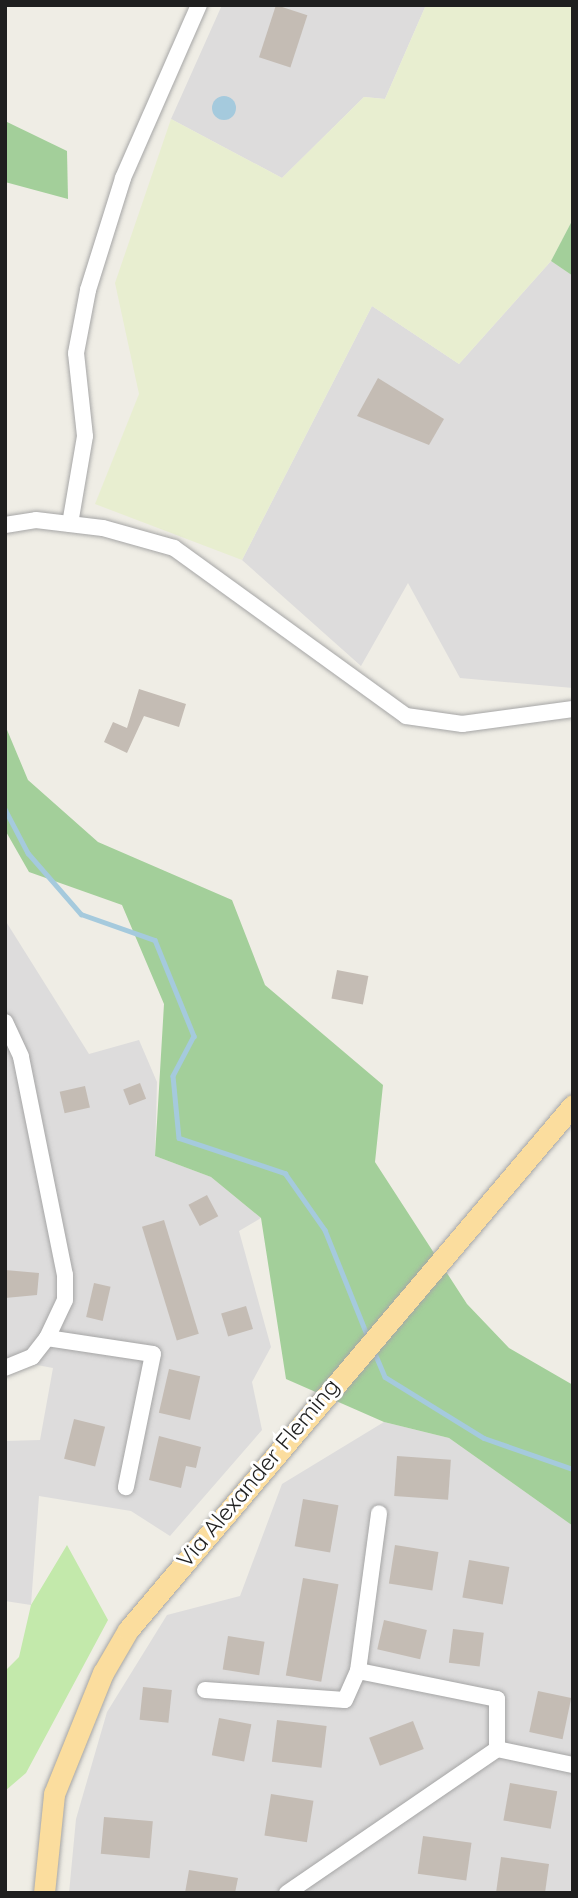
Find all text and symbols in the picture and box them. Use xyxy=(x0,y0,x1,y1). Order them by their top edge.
street label: Via Alexander Fleming xyxy=(171,1373,345,1573)

